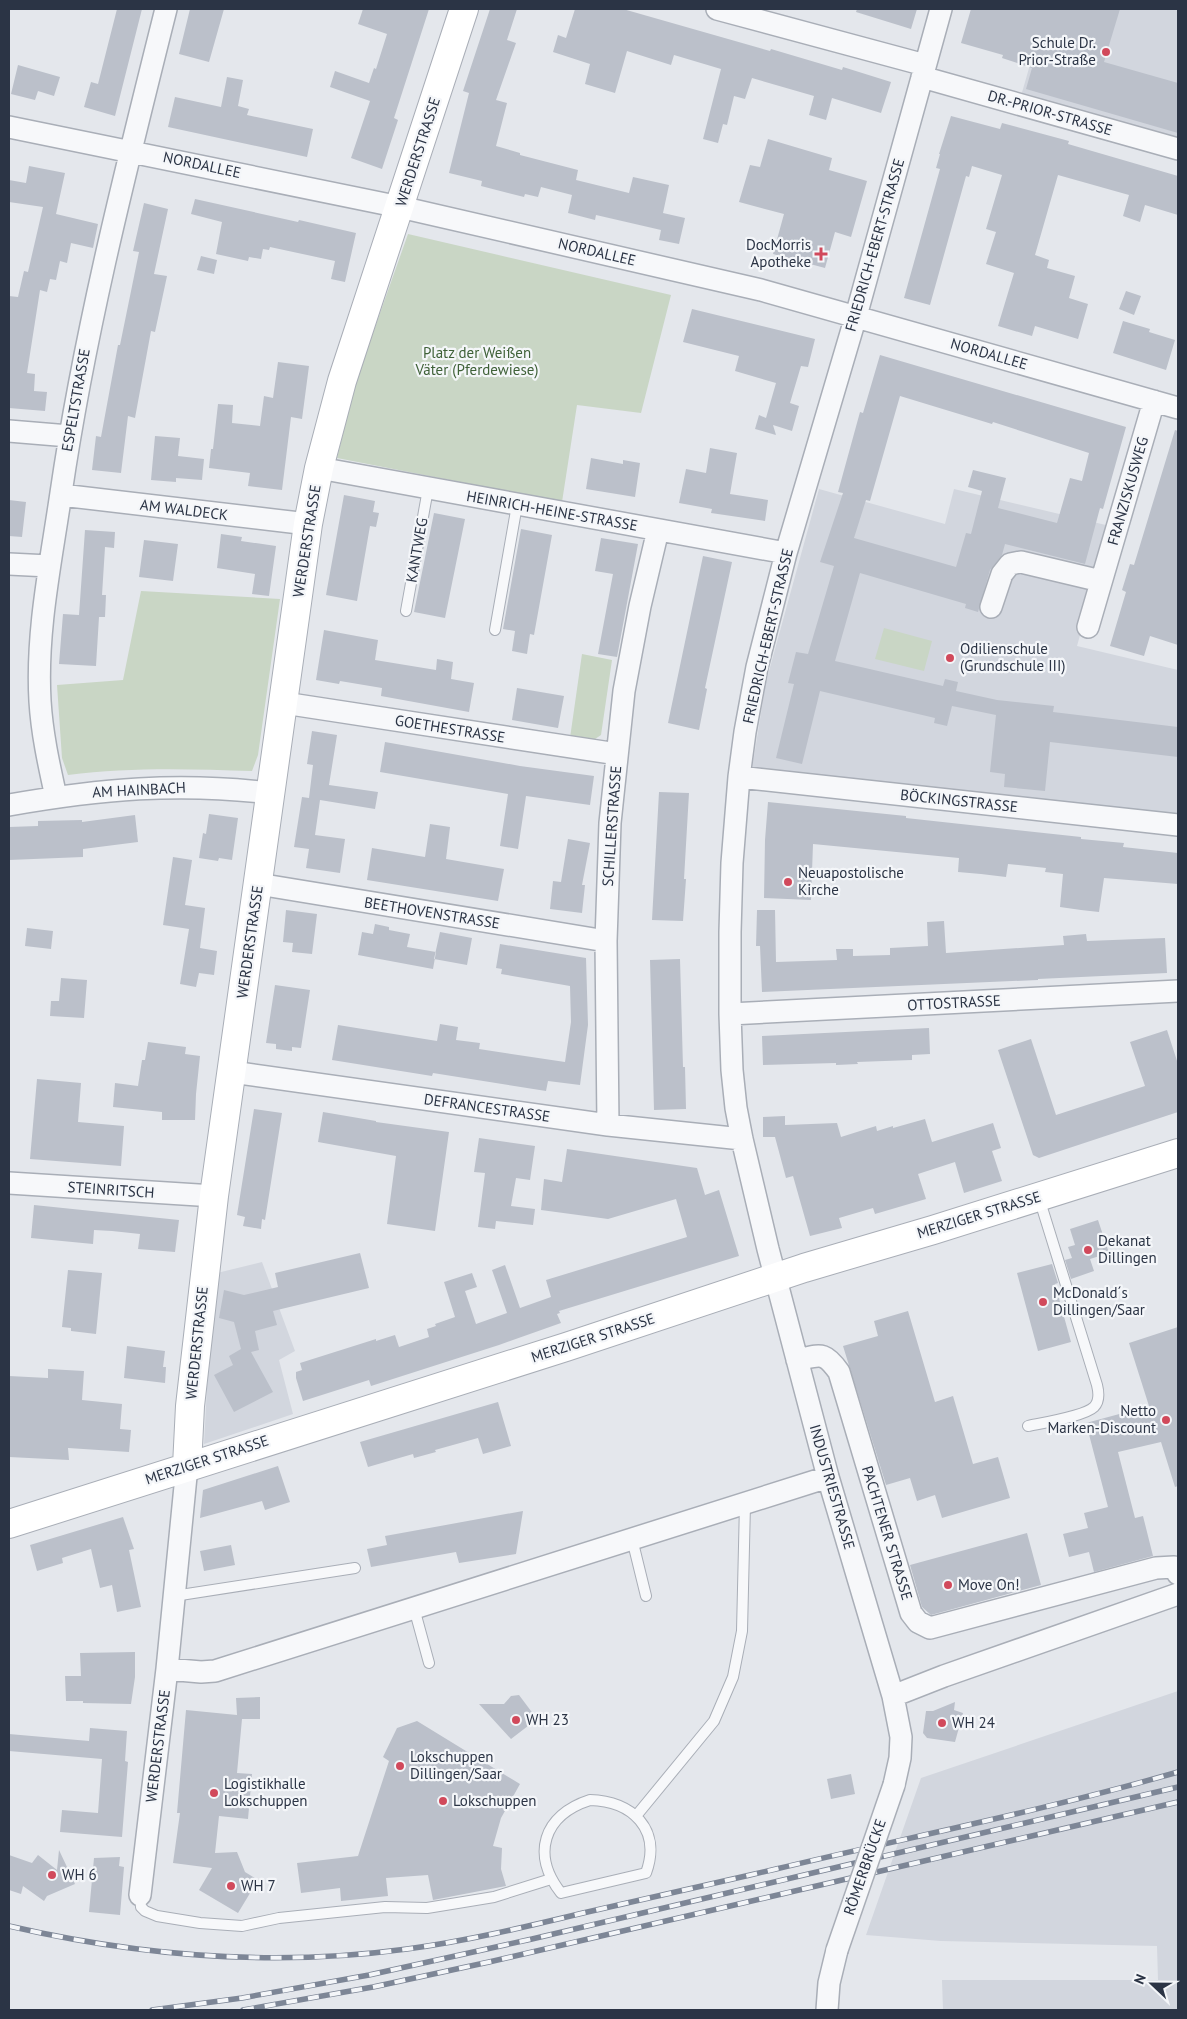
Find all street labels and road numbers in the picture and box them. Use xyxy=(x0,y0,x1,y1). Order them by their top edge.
street label: DR.-PRIOR-STRASSE xyxy=(986,86,1115,139)
street label: WERDERSTRASSE xyxy=(391,95,444,209)
street label: NORDALLEE xyxy=(161,147,243,182)
street label: FRIEDRICH-EBERT-STRASSE xyxy=(841,156,908,334)
street label: NORDALLEE xyxy=(556,233,638,270)
street label: NORDALLEE xyxy=(949,333,1030,374)
street label: ESPELTSTRASSE xyxy=(57,347,94,453)
street label: FRANZISKUSWEG xyxy=(1103,434,1152,547)
street label: WERDERSTRASSE xyxy=(288,483,325,599)
street label: HEINRICH-HEINE-STRASSE xyxy=(465,486,639,535)
street label: AM WALDECK xyxy=(139,495,229,524)
street label: KANTWEG xyxy=(401,516,432,584)
street label: FRIEDRICH-EBERT-STRASSE xyxy=(738,546,797,725)
street label: GOETHESTRASSE xyxy=(394,710,507,747)
street label: SCHILLERSTRASSE xyxy=(598,765,625,887)
street label: AM HAINBACH xyxy=(92,778,186,801)
street label: BÖCKINGSTRASSE xyxy=(899,785,1019,816)
street label: WERDERSTRASSE xyxy=(232,884,267,1000)
street label: BEETHOVENSTRASSE xyxy=(363,892,501,933)
street label: OTTOSTRASSE xyxy=(907,991,1001,1014)
street label: DEFRANCESTRASSE xyxy=(423,1089,551,1126)
street label: STEINRITSCH xyxy=(67,1177,155,1202)
street label: MERZIGER STRASSE xyxy=(915,1187,1043,1242)
street label: WERDERSTRASSE xyxy=(181,1285,212,1400)
street label: MERZIGER STRASSE xyxy=(529,1309,657,1366)
street label: INDUSTRIESTRASSE xyxy=(806,1422,859,1552)
street label: MERZIGER STRASSE xyxy=(143,1431,271,1488)
street label: PACHTENER STRASSE xyxy=(858,1463,917,1602)
street label: WERDERSTRASSE xyxy=(141,1688,174,1804)
street label: RÖMERBRÜCKE xyxy=(839,1816,890,1917)

